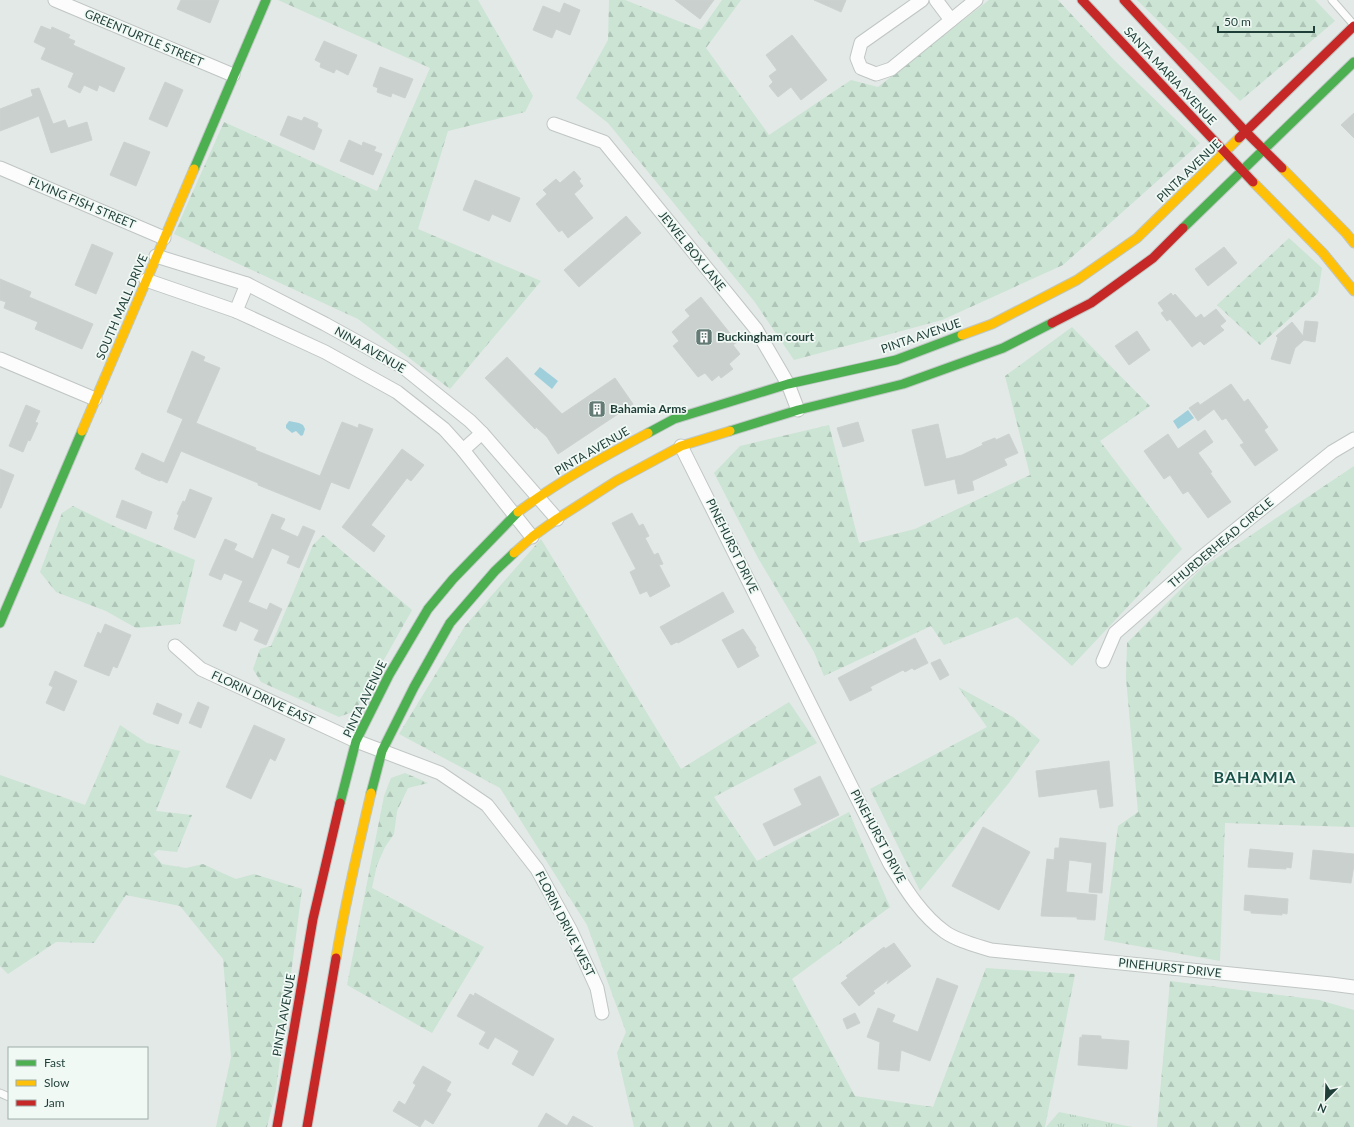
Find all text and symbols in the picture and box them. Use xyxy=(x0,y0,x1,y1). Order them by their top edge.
street label: GREENTURTLE STREET xyxy=(82,6,206,69)
scale bar xyxy=(1218,8,1314,34)
text: 50 m xyxy=(1224,14,1251,29)
street label: SANTA MARIA AVENUE xyxy=(1121,23,1220,128)
street label: PINTA AVENUE xyxy=(1153,136,1224,205)
street label: FLYING FISH STREET xyxy=(27,173,138,232)
street label: JEWEL BOX LANE xyxy=(656,208,729,294)
street label: SOUTH MALL DRIVE xyxy=(92,252,151,362)
street label: PINTA AVENUE xyxy=(879,315,963,356)
street label: NINA AVENUE xyxy=(332,323,408,376)
building icon: Buckingham court xyxy=(694,327,714,347)
place label: Buckingham court xyxy=(717,329,815,344)
building icon: Bahamia Arms xyxy=(587,399,607,419)
place label: Bahamia Arms xyxy=(610,401,687,416)
street label: PINTA AVENUE xyxy=(552,423,632,478)
street label: THURDERHEAD CIRCLE xyxy=(1165,494,1276,591)
street label: PINEHURST DRIVE xyxy=(703,496,762,596)
street label: PINTA AVENUE xyxy=(339,658,390,740)
street label: FLORIN DRIVE EAST xyxy=(209,667,317,728)
district label: BAHAMIA xyxy=(1214,767,1296,786)
street label: PINEHURST DRIVE xyxy=(848,787,909,885)
street label: FLORIN DRIVE WEST xyxy=(532,869,599,979)
street label: PINEHURST DRIVE xyxy=(1118,955,1222,980)
street label: PINTA AVENUE xyxy=(269,972,298,1057)
legend xyxy=(8,1047,148,1119)
text: Fast xyxy=(44,1055,66,1070)
text: Slow xyxy=(44,1075,70,1090)
north arrow xyxy=(1306,1079,1346,1119)
text: Jam xyxy=(44,1095,65,1110)
text: N xyxy=(1315,1101,1328,1116)

